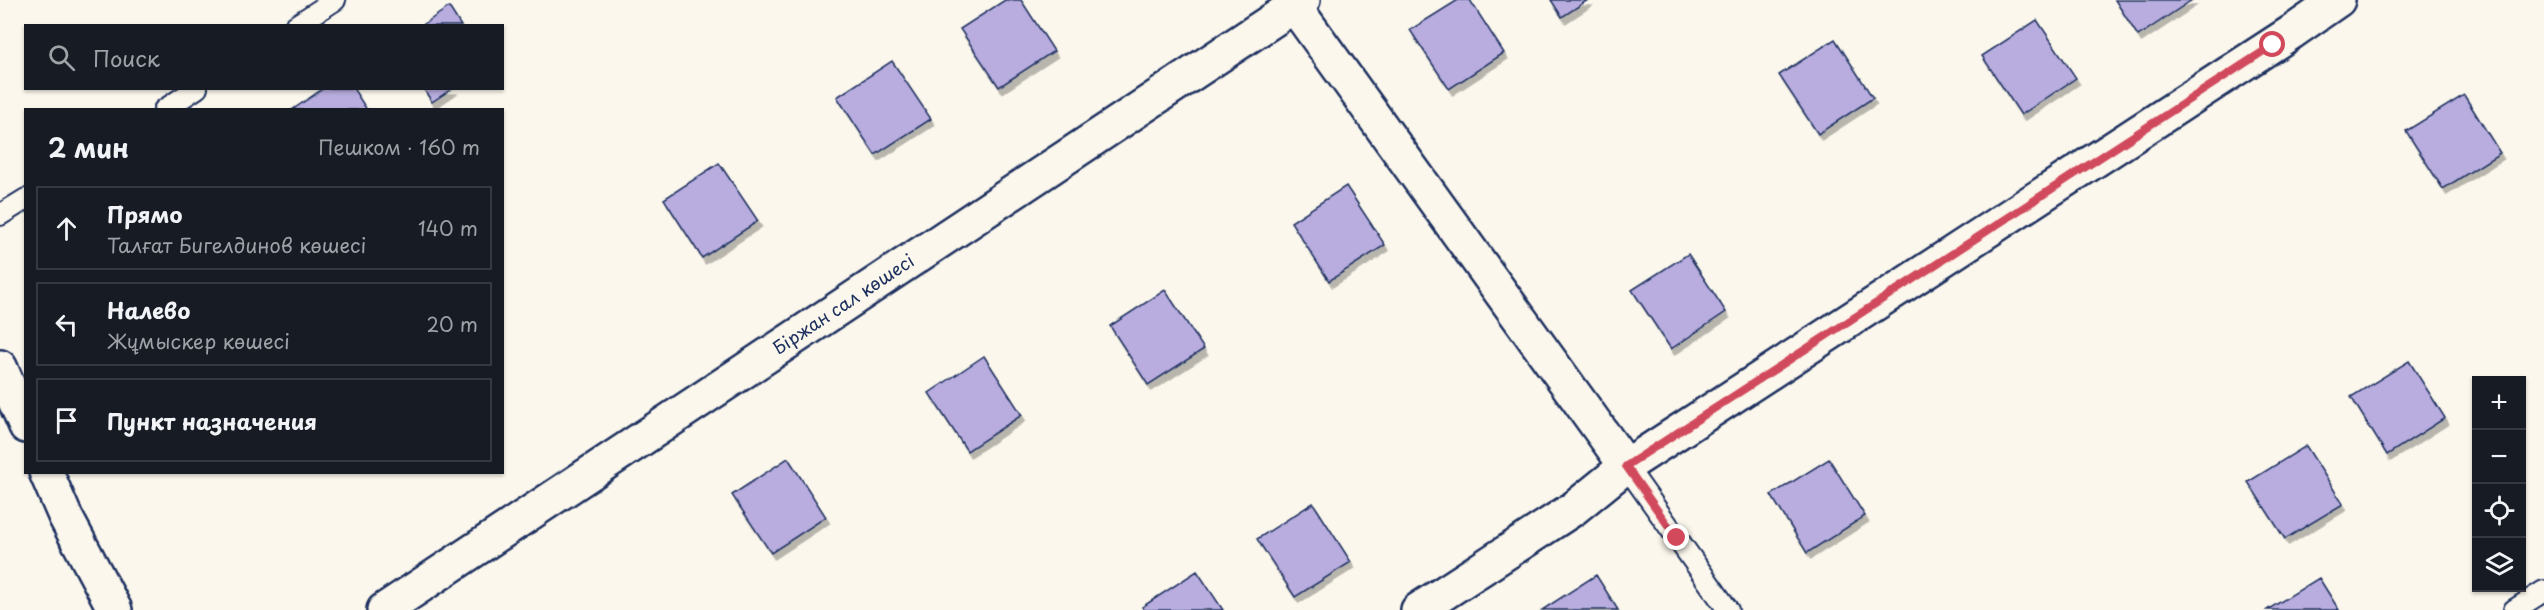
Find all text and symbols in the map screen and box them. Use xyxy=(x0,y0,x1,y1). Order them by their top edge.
search box xyxy=(24,24,504,90)
route start xyxy=(2259,31,2285,57)
icon: search xyxy=(45,41,78,74)
text: Поиск xyxy=(93,41,160,74)
text: 2 мин xyxy=(48,128,129,167)
text: Пешком · 160 m xyxy=(318,132,480,162)
text: Прямо xyxy=(107,197,182,230)
icon: ahead xyxy=(50,212,83,245)
text: 140 m xyxy=(418,213,478,243)
text: Талғат Бигелдинов көшесі xyxy=(107,230,366,260)
street label: Біржан сал көшесі xyxy=(767,247,919,360)
text: Налево xyxy=(107,293,190,326)
icon: left xyxy=(50,308,83,341)
text: 20 m xyxy=(426,309,478,339)
text: Жұмыскер көшесі xyxy=(107,326,290,356)
map controls xyxy=(2472,376,2526,592)
button: + xyxy=(2472,376,2526,430)
icon: arrive xyxy=(50,404,83,437)
text: Пункт назначения xyxy=(107,404,317,437)
button: − xyxy=(2472,430,2526,484)
button: locate xyxy=(2472,484,2526,538)
route end xyxy=(1663,524,1689,550)
button: layers xyxy=(2472,538,2526,592)

